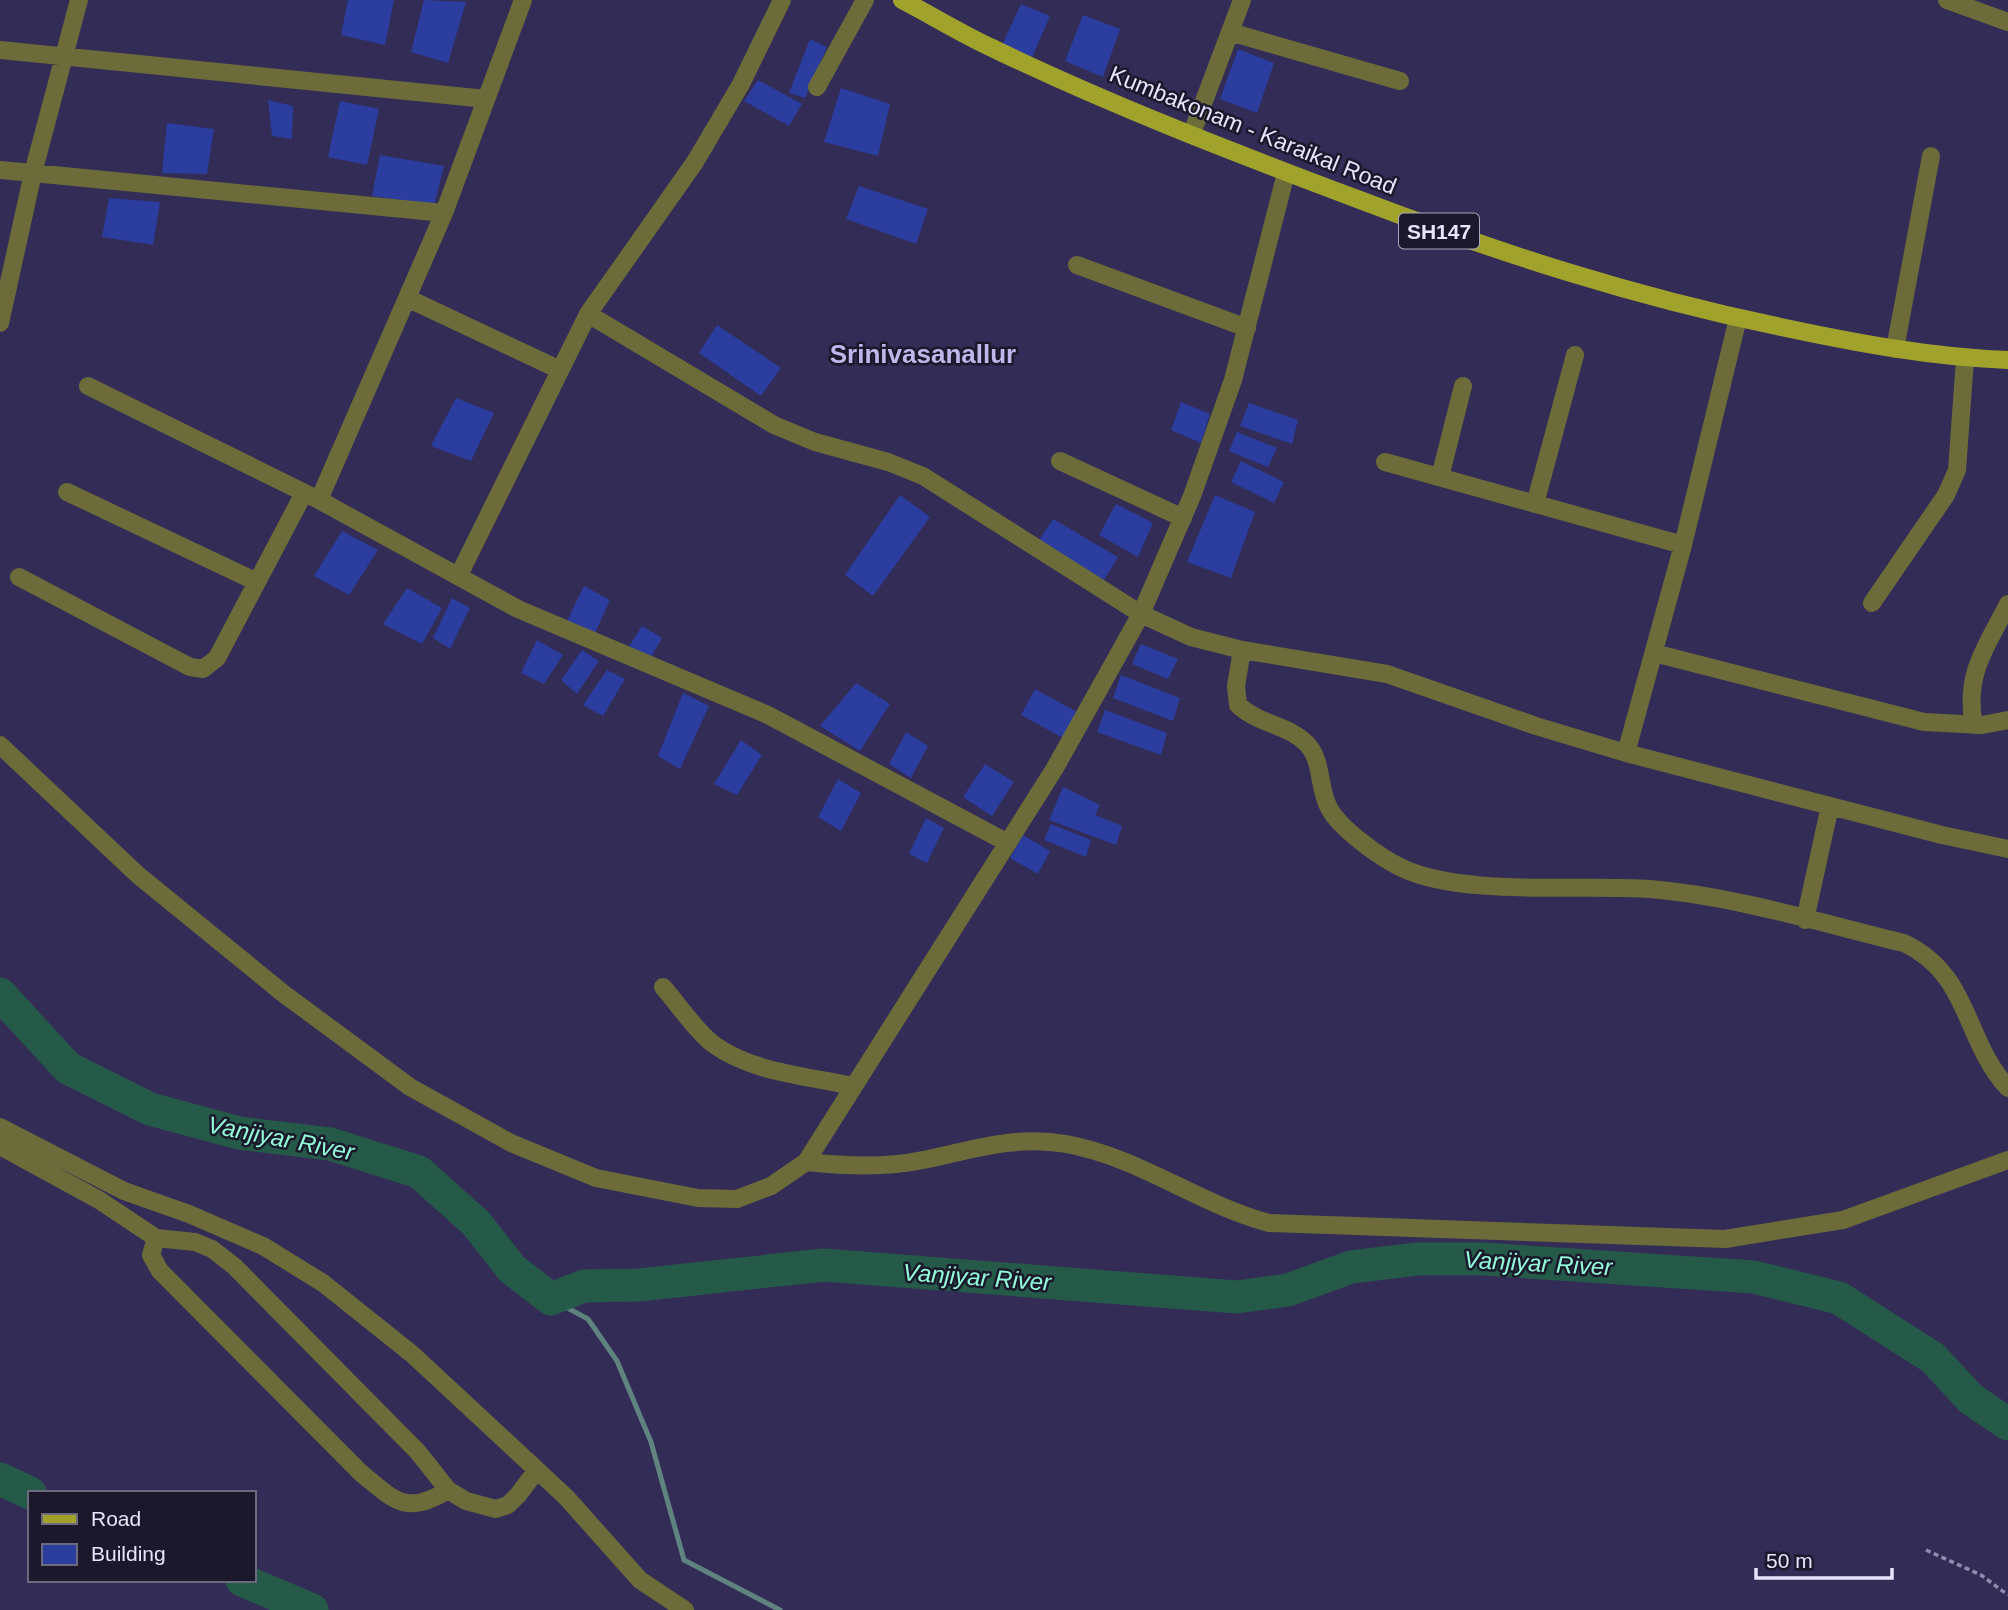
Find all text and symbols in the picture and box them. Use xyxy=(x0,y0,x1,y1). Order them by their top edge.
street label: Kumbakonam - Karaikal Road xyxy=(1106,60,1400,200)
road number: SH147 xyxy=(1399,214,1479,248)
district label: Srinivasanallur xyxy=(830,339,1016,369)
water label: Vanjiyar River xyxy=(206,1111,357,1166)
water label: Vanjiyar River xyxy=(1463,1246,1614,1280)
water label: Vanjiyar River xyxy=(902,1258,1053,1296)
legend xyxy=(28,1491,256,1582)
text: Road xyxy=(91,1507,141,1530)
scale bar xyxy=(1756,1536,1892,1580)
text: Building xyxy=(91,1542,166,1565)
text: 50 m xyxy=(1766,1549,1813,1572)

